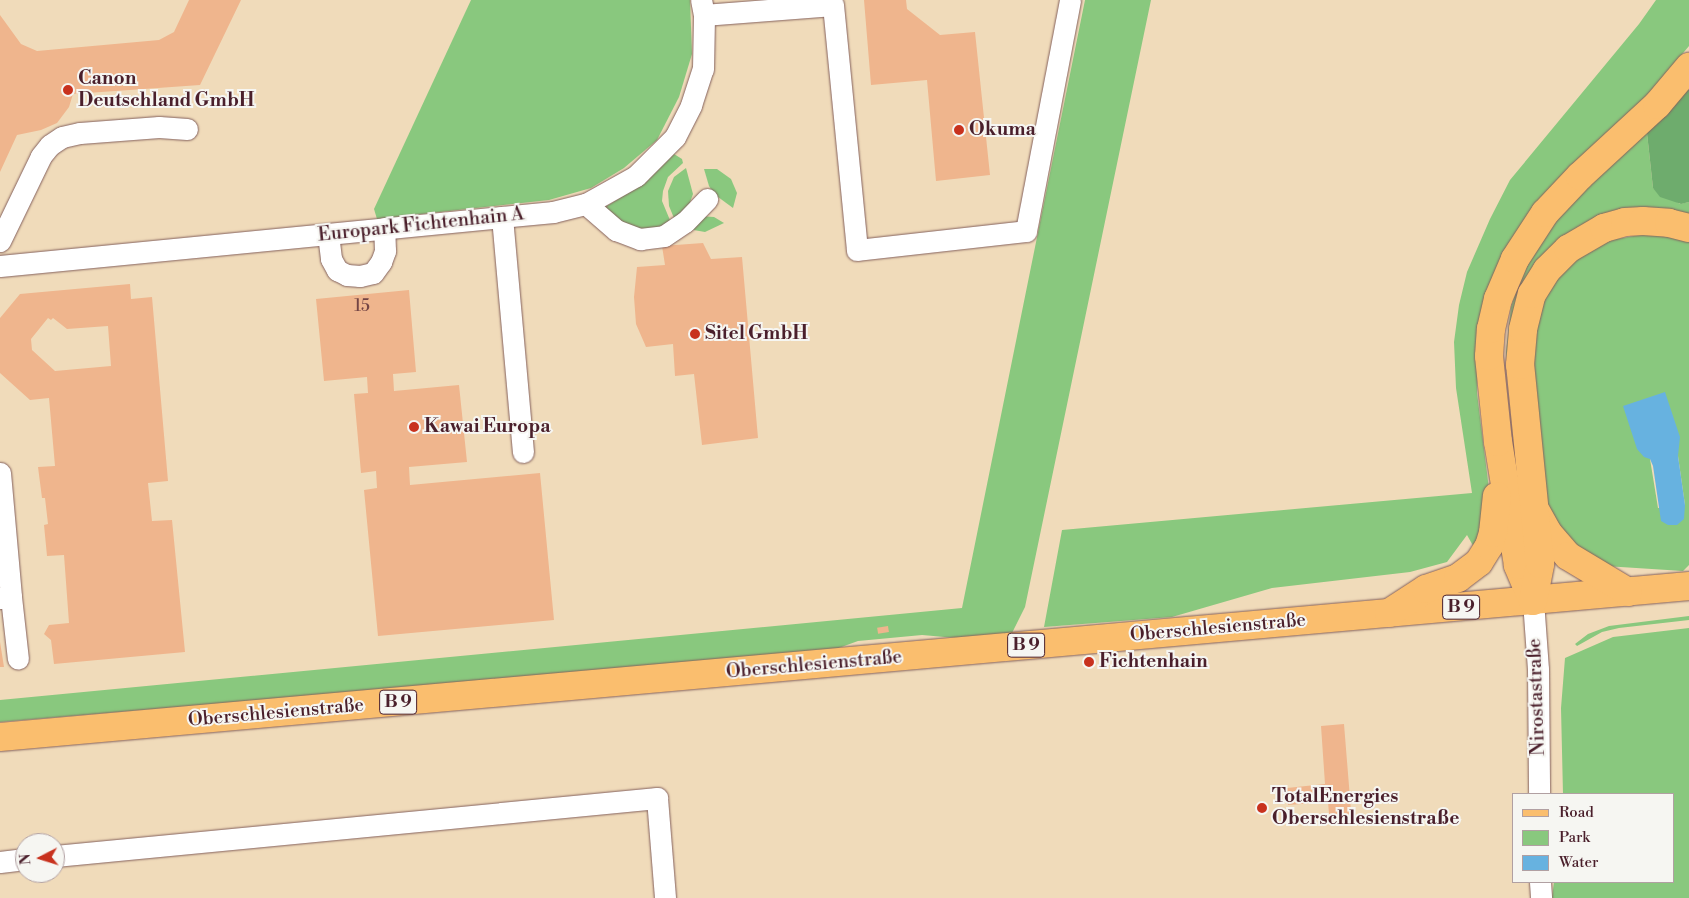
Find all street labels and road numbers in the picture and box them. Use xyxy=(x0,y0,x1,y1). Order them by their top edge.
street label: Europark Fichtenhain A xyxy=(317,203,525,247)
road number: B 9 xyxy=(1441,592,1481,622)
street label: Oberschlesienstraße xyxy=(1129,609,1307,647)
road number: B 9 xyxy=(1006,630,1046,660)
street label: Nirostastraße xyxy=(1524,638,1550,756)
street label: Oberschlesienstraße xyxy=(725,646,903,684)
road number: B 9 xyxy=(378,686,418,718)
street label: Oberschlesienstraße xyxy=(187,694,365,732)

